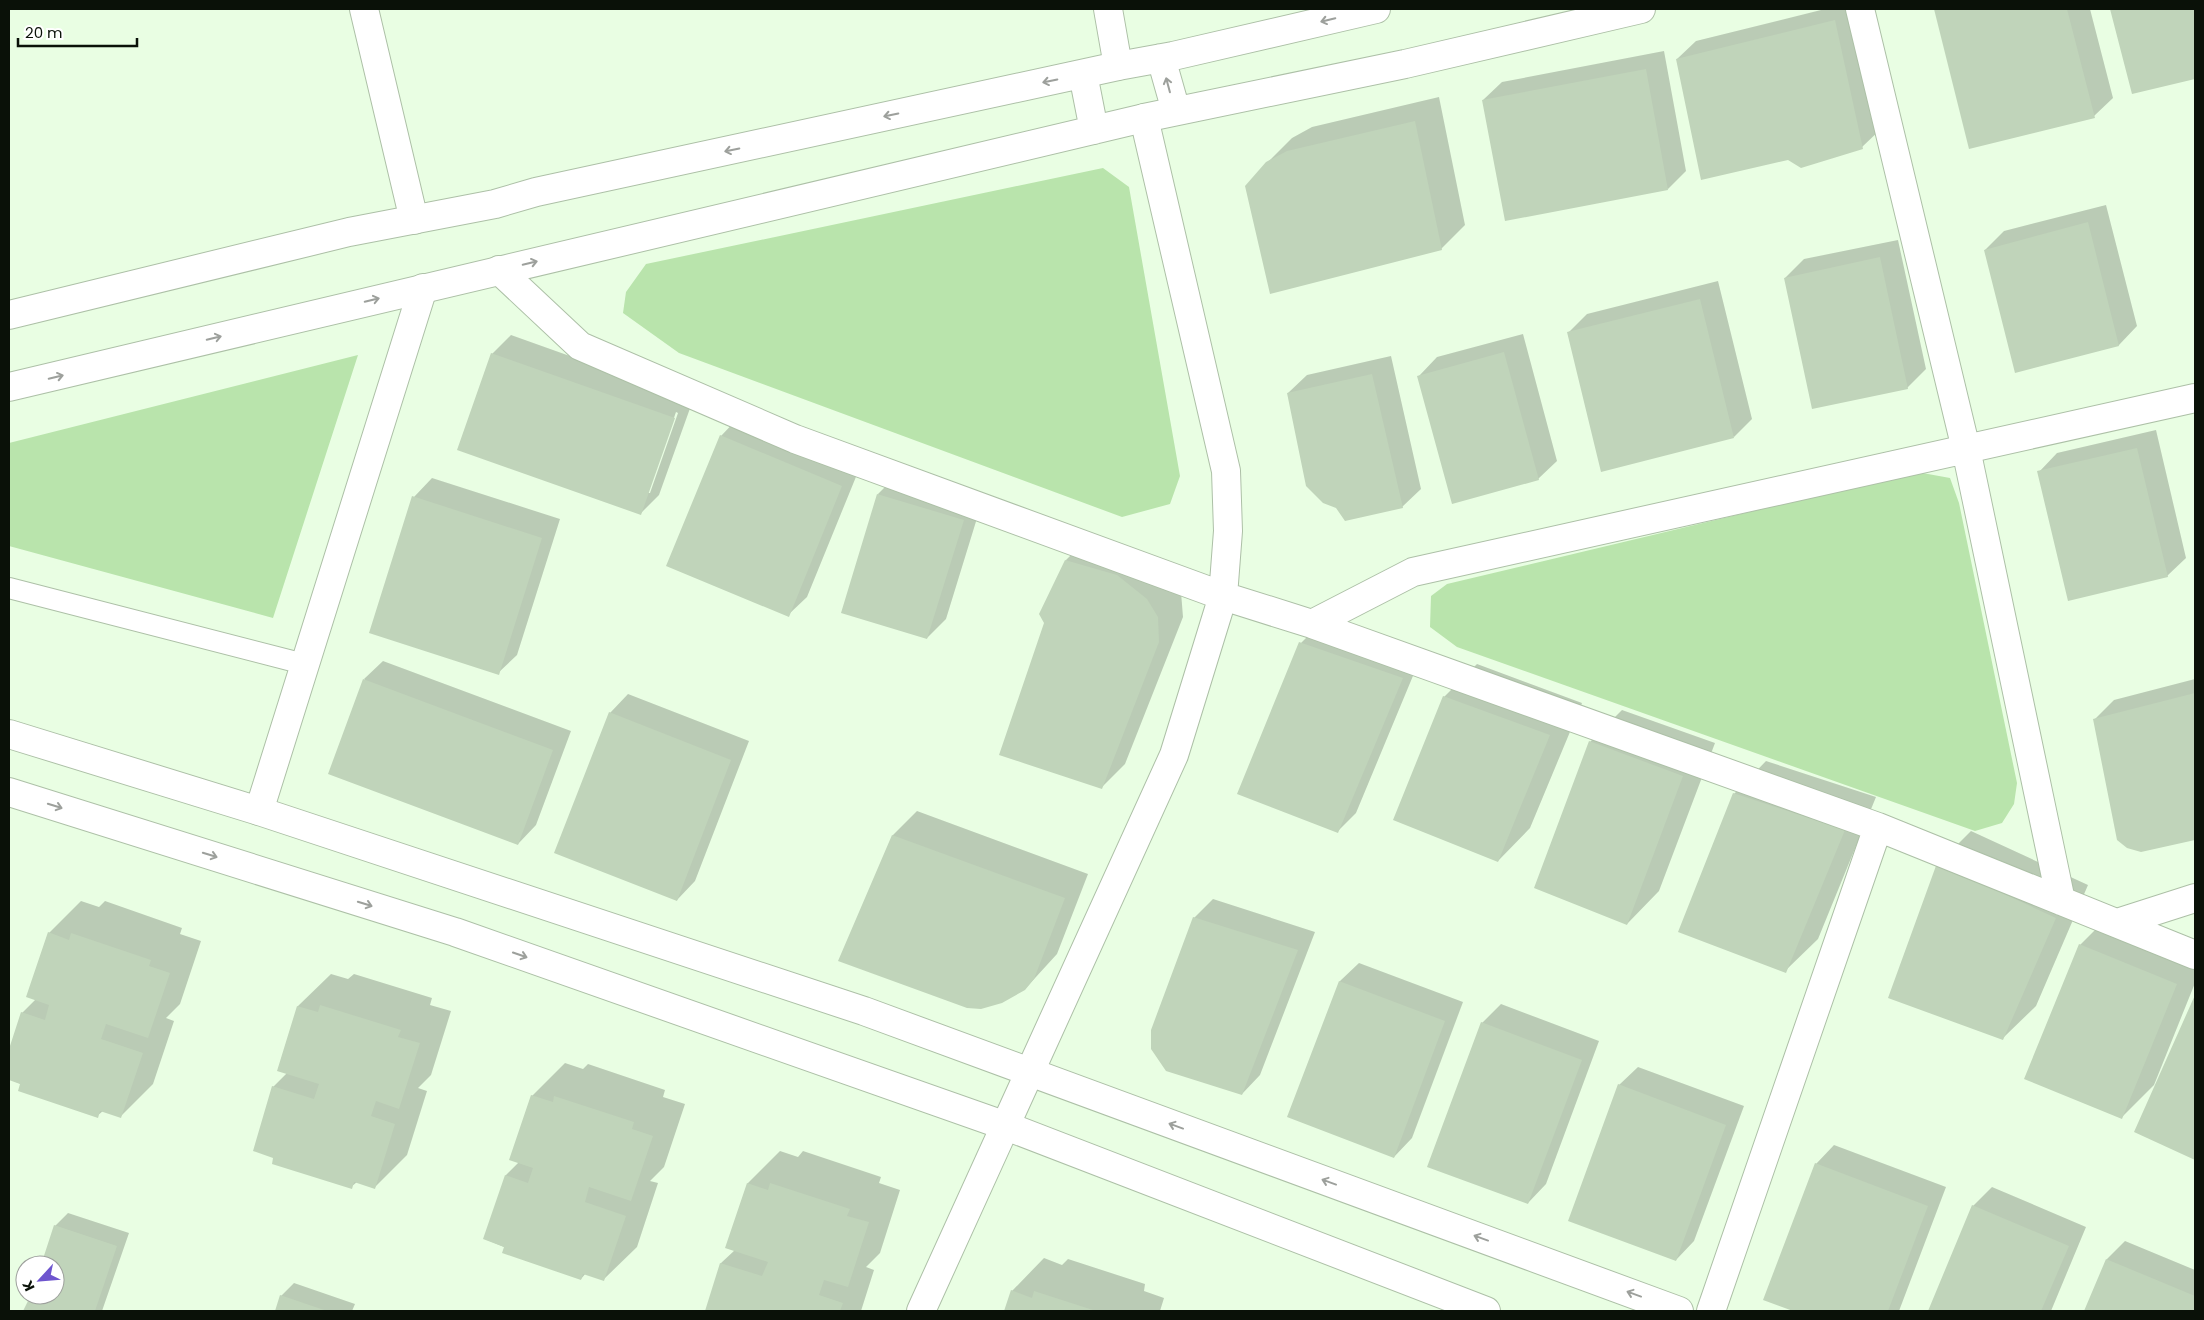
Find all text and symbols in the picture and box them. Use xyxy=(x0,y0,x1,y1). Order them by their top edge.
scale bar xyxy=(18,15,136,47)
one-way arrow xyxy=(1321,16,1337,25)
text: 20 m xyxy=(25,22,63,43)
one-way arrow xyxy=(1042,77,1058,86)
one-way arrow xyxy=(1163,77,1173,93)
one-way arrow xyxy=(883,111,899,120)
one-way arrow xyxy=(725,146,741,155)
one-way arrow xyxy=(522,258,538,267)
one-way arrow xyxy=(364,295,380,304)
one-way arrow xyxy=(206,333,222,343)
one-way arrow xyxy=(48,372,64,381)
one-way arrow xyxy=(47,802,63,812)
one-way arrow xyxy=(202,851,218,860)
one-way arrow xyxy=(357,899,373,909)
one-way arrow xyxy=(511,950,527,960)
one-way arrow xyxy=(1169,1121,1184,1130)
one-way arrow xyxy=(1321,1177,1337,1186)
one-way arrow xyxy=(1474,1233,1489,1242)
north arrow xyxy=(15,1255,65,1305)
text: K xyxy=(17,1277,39,1294)
one-way arrow xyxy=(1626,1289,1642,1298)

